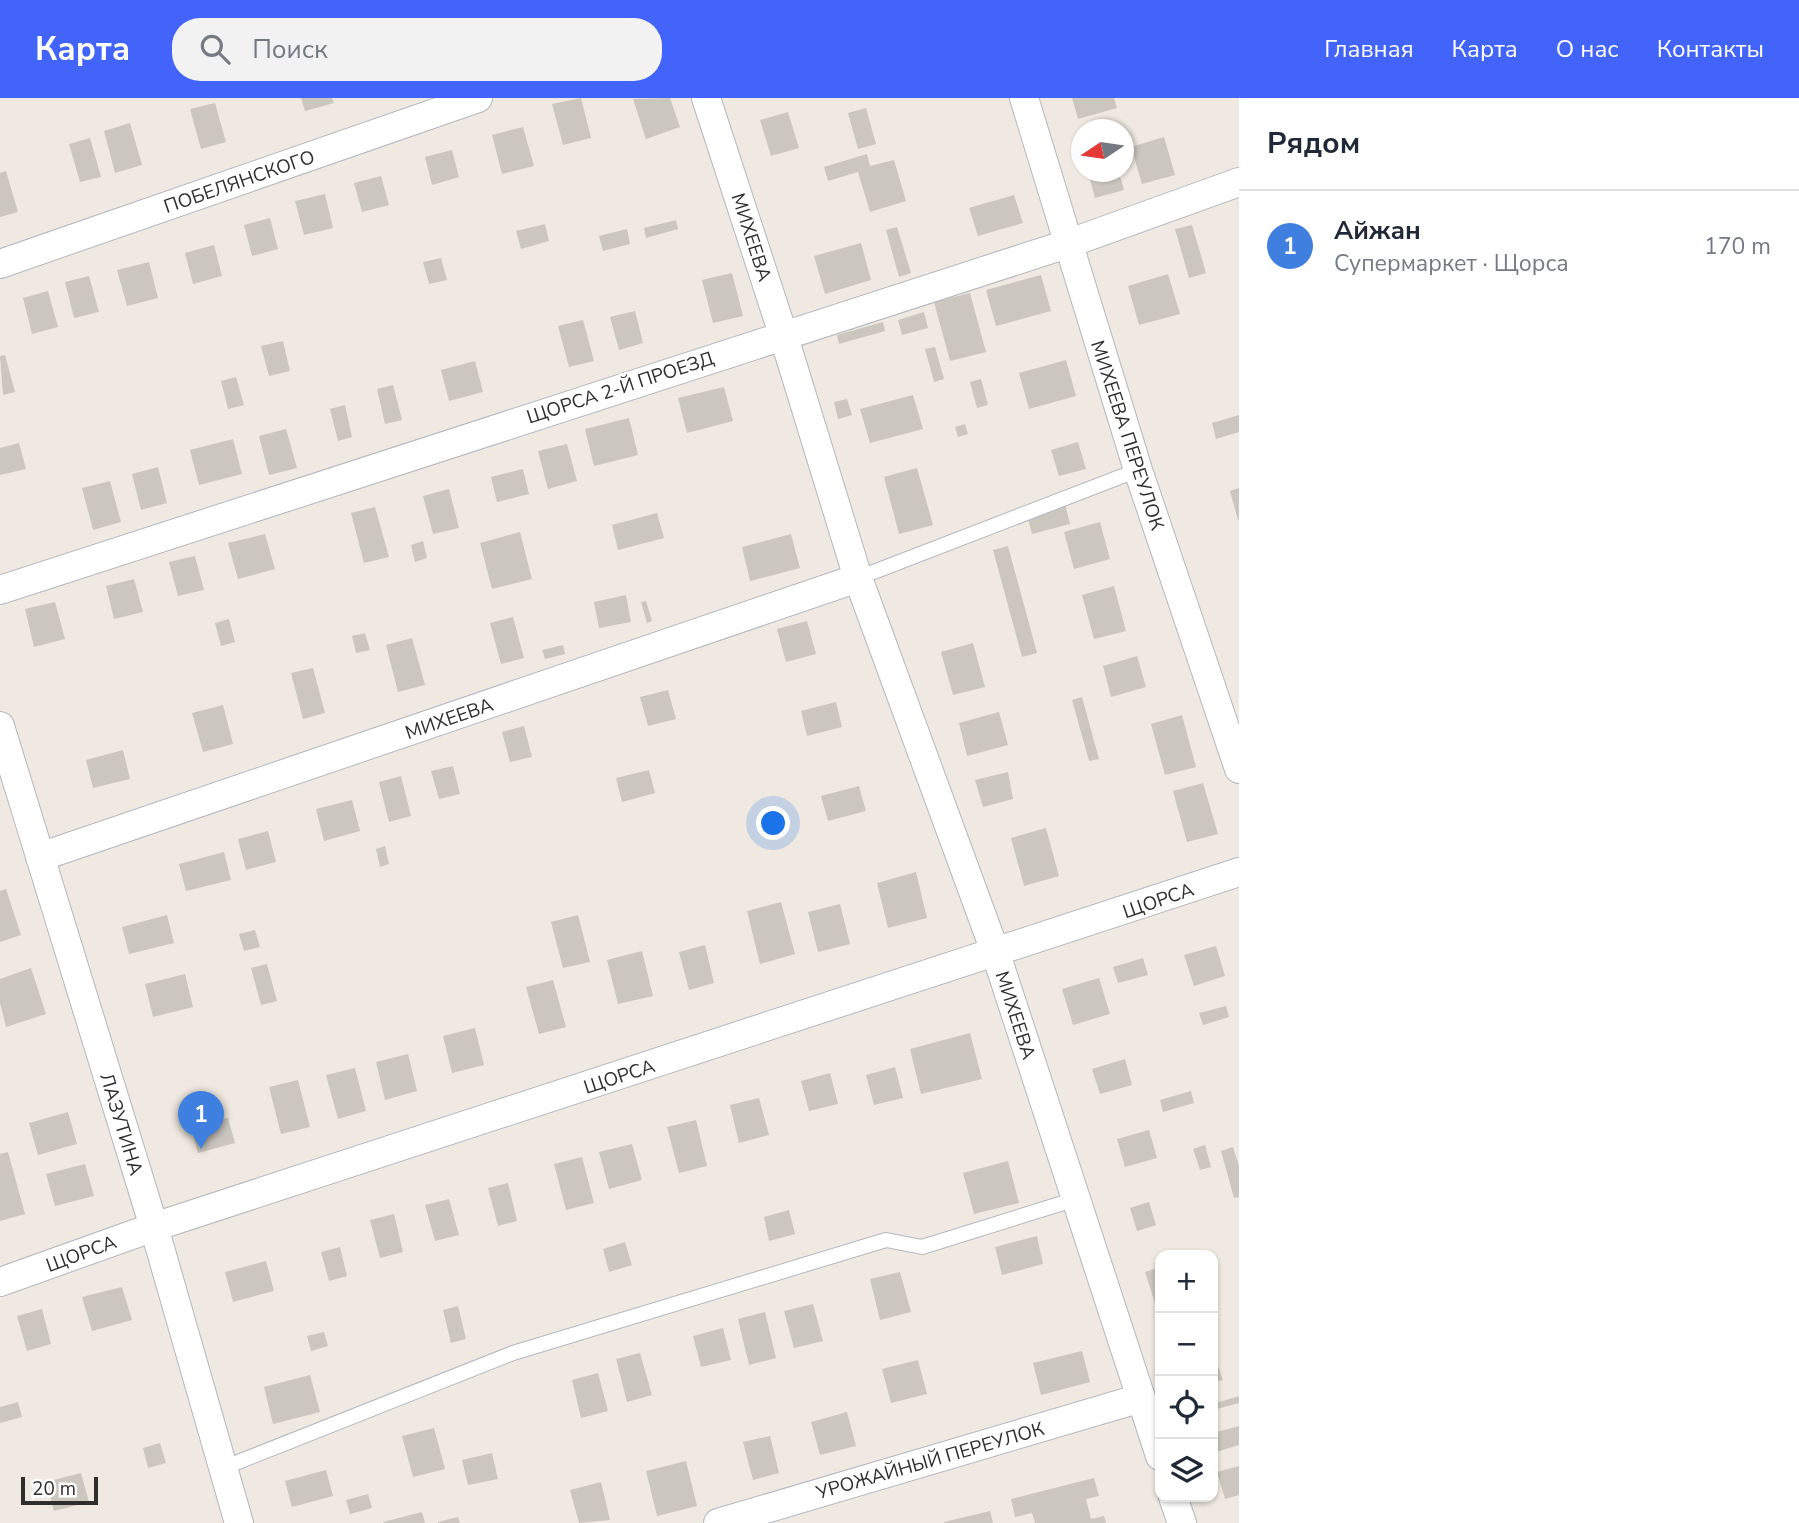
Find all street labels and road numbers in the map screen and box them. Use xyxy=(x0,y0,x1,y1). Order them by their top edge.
street label: ПОБЕЛЯНСКОГО xyxy=(160,144,318,220)
street label: МИХЕЕВА xyxy=(725,190,778,285)
street label: МИХЕЕВА ПЕРЕУЛОК xyxy=(1084,337,1170,533)
street label: ЩОРСА 2-Й ПРОЕЗД xyxy=(523,345,717,431)
street label: МИХЕЕВА xyxy=(402,692,497,746)
street label: ЩОРСА xyxy=(1119,877,1197,925)
street label: МИХЕЕВА xyxy=(989,968,1042,1063)
street label: ЩОРСА xyxy=(580,1053,658,1101)
street label: ЛАЗУТИНА xyxy=(93,1070,149,1179)
street label: ЩОРСА xyxy=(42,1229,120,1279)
street label: УРОЖАЙНЫЙ ПЕРЕУЛОК xyxy=(812,1416,1047,1506)

